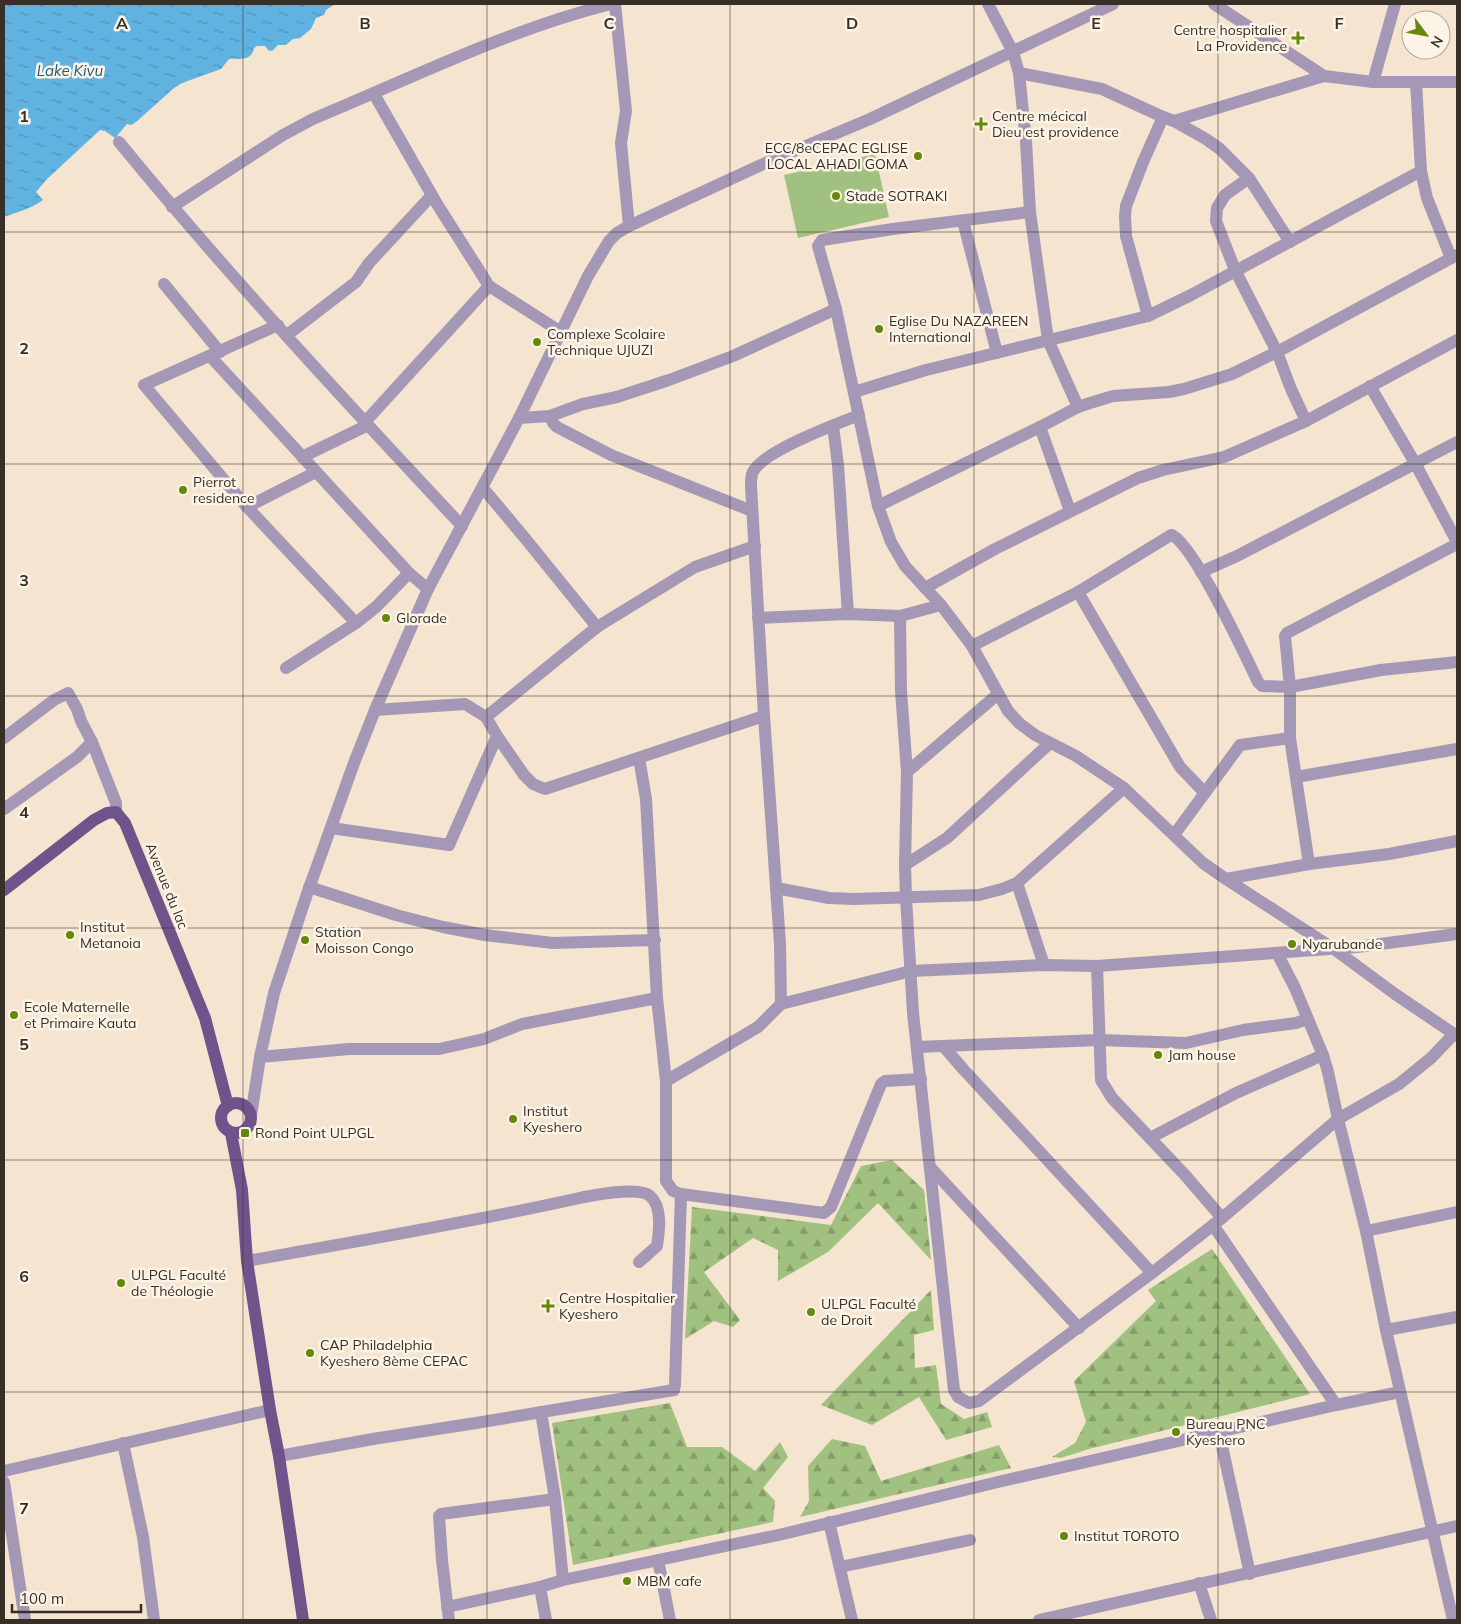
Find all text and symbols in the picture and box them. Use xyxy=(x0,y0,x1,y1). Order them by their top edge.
north arrow xyxy=(1401,10,1451,60)
text: A xyxy=(116,13,128,33)
text: B xyxy=(359,13,371,33)
text: C xyxy=(604,13,615,33)
text: D xyxy=(846,13,858,33)
text: E xyxy=(1091,13,1101,33)
text: F xyxy=(1334,13,1344,33)
place label: Centre hospitalier La Providence xyxy=(1173,21,1288,55)
marker: Centre hospitalier La Providence xyxy=(1291,31,1305,45)
text: N xyxy=(1427,33,1447,51)
water label: Lake Kivu xyxy=(37,61,104,80)
text: 1 xyxy=(19,106,29,126)
place label: Centre mécical Dieu est providence xyxy=(992,107,1119,141)
marker: Centre mécical Dieu est providence xyxy=(974,117,988,131)
place label: ECC/8eCEPAC EGLISE LOCAL AHADI GOMA xyxy=(765,139,909,173)
marker: ECC/8eCEPAC EGLISE LOCAL AHADI GOMA xyxy=(912,150,924,162)
place label: Stade SOTRAKI xyxy=(846,187,947,205)
marker: Stade SOTRAKI xyxy=(830,190,842,202)
place label: Eglise Du NAZAREEN International xyxy=(889,312,1028,346)
marker: Eglise Du NAZAREEN International xyxy=(873,323,885,335)
place label: Complexe Scolaire Technique UJUZI xyxy=(547,325,665,359)
marker: Complexe Scolaire Technique UJUZI xyxy=(531,336,543,348)
text: 2 xyxy=(19,338,29,358)
place label: Pierrot residence xyxy=(193,473,255,507)
marker: Pierrot residence xyxy=(177,484,189,496)
text: 3 xyxy=(19,570,29,590)
place label: Glorade xyxy=(396,609,447,627)
marker: Glorade xyxy=(380,612,392,624)
text: 4 xyxy=(19,802,29,822)
street label: Avenue du lac xyxy=(142,840,192,932)
place label: Institut Metanoia xyxy=(80,918,141,952)
place label: Station Moisson Congo xyxy=(315,923,414,957)
marker: Institut Metanoia xyxy=(64,929,76,941)
marker: Station Moisson Congo xyxy=(299,934,311,946)
place label: Nyarubande xyxy=(1302,935,1382,953)
marker: Nyarubande xyxy=(1286,938,1298,950)
place label: Ecole Maternelle et Primaire Kauta xyxy=(24,998,137,1032)
marker: Ecole Maternelle et Primaire Kauta xyxy=(8,1009,20,1021)
text: 5 xyxy=(19,1034,29,1054)
place label: Jam house xyxy=(1168,1046,1236,1064)
marker: Jam house xyxy=(1152,1049,1164,1061)
place label: Institut Kyeshero xyxy=(523,1102,582,1136)
marker: Institut Kyeshero xyxy=(507,1113,519,1125)
place label: Rond Point ULPGL xyxy=(255,1124,375,1142)
marker: Rond Point ULPGL xyxy=(239,1127,251,1139)
text: 6 xyxy=(19,1266,29,1286)
place label: ULPGL Faculté de Théologie xyxy=(131,1266,226,1300)
marker: ULPGL Faculté de Théologie xyxy=(115,1277,127,1289)
place label: Centre Hospitalier Kyeshero xyxy=(559,1289,676,1323)
place label: ULPGL Faculté de Droit xyxy=(821,1295,916,1329)
marker: Centre Hospitalier Kyeshero xyxy=(541,1299,555,1313)
marker: ULPGL Faculté de Droit xyxy=(805,1306,817,1318)
place label: CAP Philadelphia Kyeshero 8ème CEPAC xyxy=(320,1336,468,1370)
marker: CAP Philadelphia Kyeshero 8ème CEPAC xyxy=(304,1347,316,1359)
place label: Bureau PNC Kyeshero xyxy=(1186,1415,1266,1449)
marker: Bureau PNC Kyeshero xyxy=(1170,1426,1182,1438)
text: 7 xyxy=(19,1498,29,1518)
place label: Institut TOROTO xyxy=(1074,1527,1180,1545)
marker: Institut TOROTO xyxy=(1058,1530,1070,1542)
place label: MBM cafe xyxy=(637,1572,702,1590)
marker: MBM cafe xyxy=(621,1575,633,1587)
scale bar xyxy=(12,1582,141,1614)
text: 100 m xyxy=(20,1589,64,1608)

